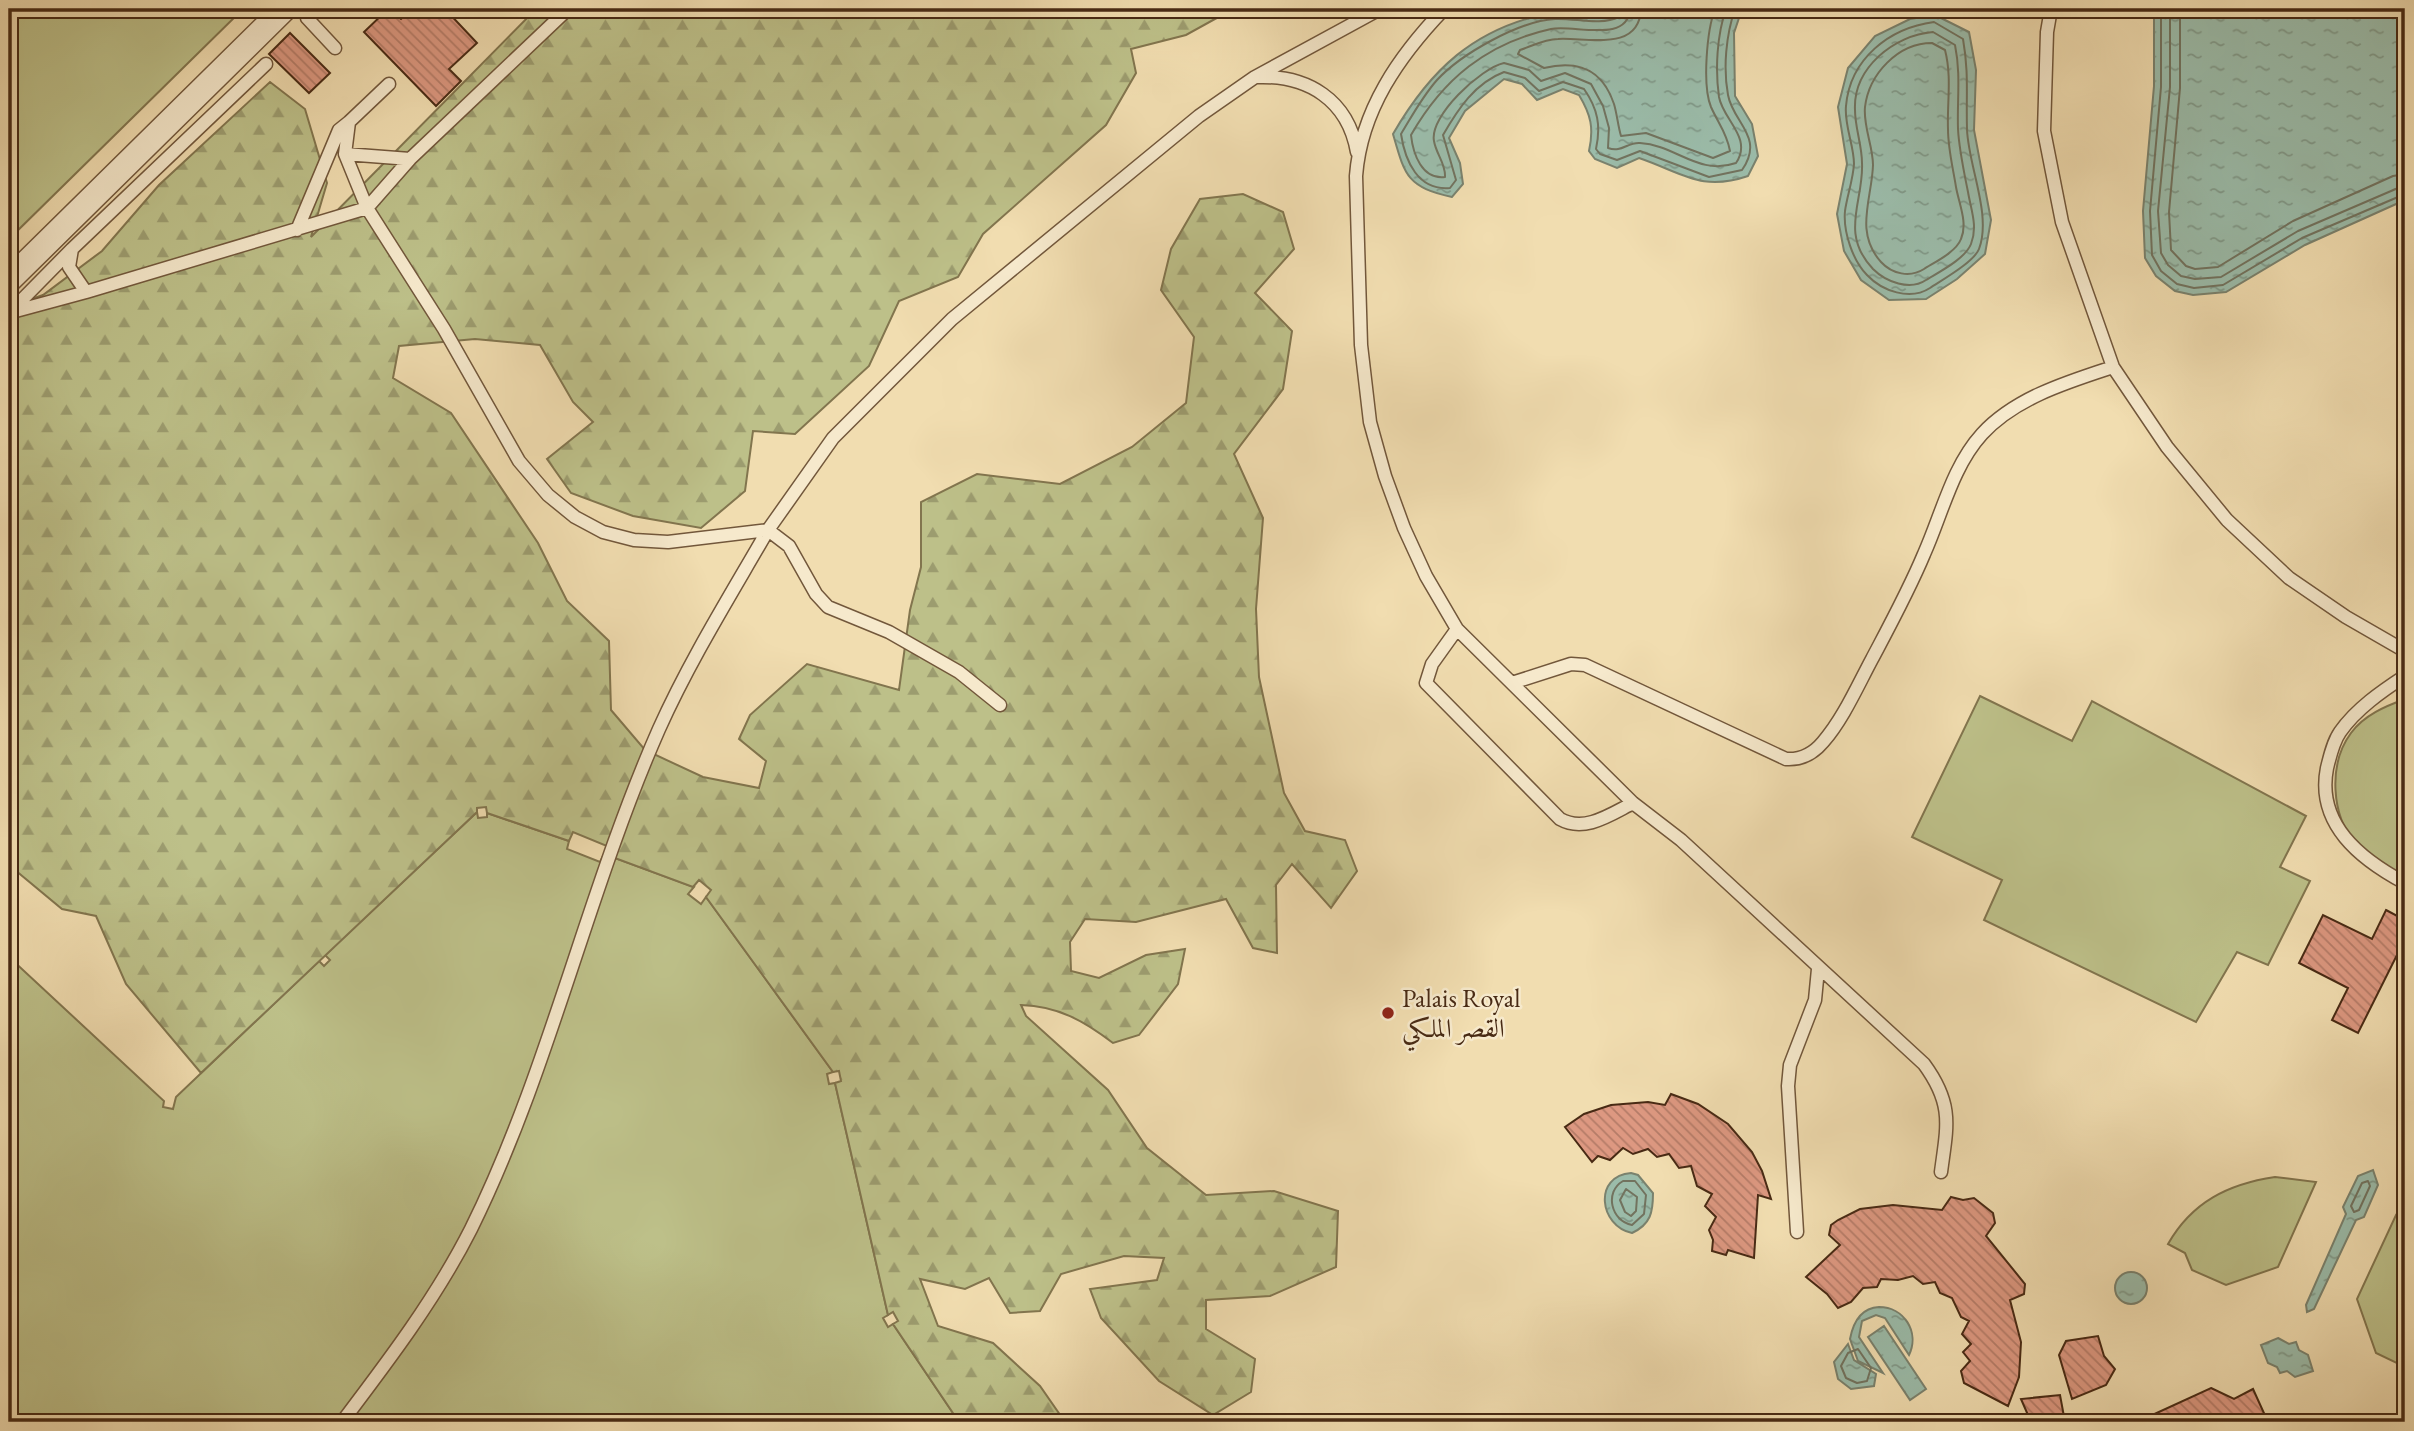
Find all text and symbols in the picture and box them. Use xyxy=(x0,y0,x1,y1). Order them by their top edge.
place label: Palais Royal القصر الملكي xyxy=(1402,981,1520,1052)
marker: Palais Royal القصر الملكي xyxy=(1380,1005,1396,1021)

